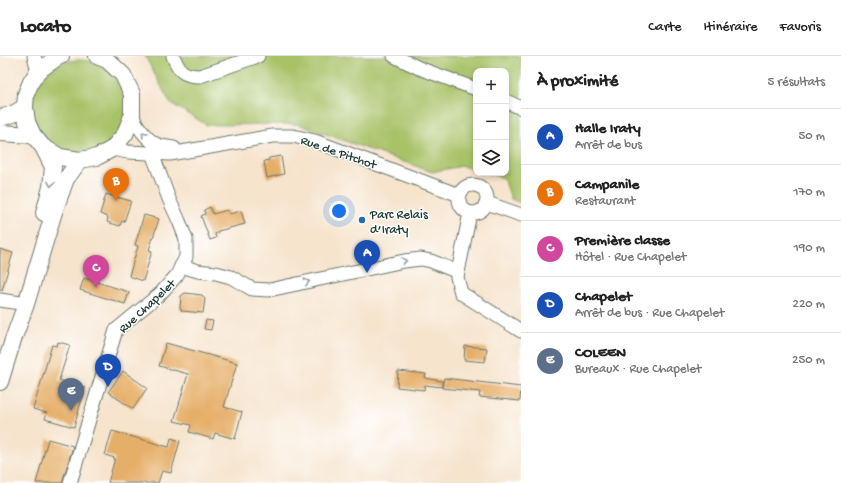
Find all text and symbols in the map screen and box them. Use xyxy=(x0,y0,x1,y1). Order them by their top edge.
text: Locato xyxy=(20,16,71,39)
text: Carte xyxy=(648,19,682,36)
text: Itinéraire xyxy=(704,19,757,36)
text: Favoris xyxy=(779,19,821,36)
map controls xyxy=(473,68,509,176)
button: + xyxy=(473,68,509,104)
text: À proximité xyxy=(537,72,618,92)
text: 5 résultats xyxy=(767,75,825,90)
button: − xyxy=(473,104,509,140)
text: Halle Iraty xyxy=(575,120,641,138)
text: A xyxy=(546,129,554,144)
text: 50 m xyxy=(798,129,825,144)
one-way arrow xyxy=(142,131,149,139)
street label: Rue de Pitchot xyxy=(298,133,380,174)
text: Arrêt de bus xyxy=(575,138,642,153)
button: layers xyxy=(473,140,509,176)
pin: B xyxy=(103,168,129,201)
text: Campanile xyxy=(575,176,639,194)
one-way arrow xyxy=(47,181,56,187)
text: B xyxy=(547,185,553,200)
text: 170 m xyxy=(793,185,825,200)
text: Restaurant xyxy=(575,194,635,209)
your location xyxy=(329,201,349,221)
place label: Parc Relais d’Iraty xyxy=(369,208,429,238)
marker: Parc Relais d’Iraty xyxy=(357,215,367,225)
text: Première classe xyxy=(575,232,670,250)
pin: A xyxy=(354,240,380,273)
text: C xyxy=(546,241,554,256)
text: 190 m xyxy=(794,241,825,256)
text: Hôtel · Rue Chapelet xyxy=(575,250,686,265)
pin: C xyxy=(83,255,109,288)
one-way arrow xyxy=(401,257,407,266)
street label: Rue Chapelet xyxy=(116,276,180,337)
one-way arrow xyxy=(304,278,310,286)
text: Chapelet xyxy=(575,288,632,306)
text: D xyxy=(546,297,554,312)
text: 220 m xyxy=(793,297,825,312)
text: Arrêt de bus · Rue Chapelet xyxy=(575,306,724,321)
text: COLEEN xyxy=(575,344,626,362)
text: E xyxy=(546,353,554,368)
text: 250 m xyxy=(792,353,825,368)
pin: D xyxy=(95,354,121,387)
text: Bureaux · Rue Chapelet xyxy=(575,362,701,377)
pin: E xyxy=(58,378,84,411)

